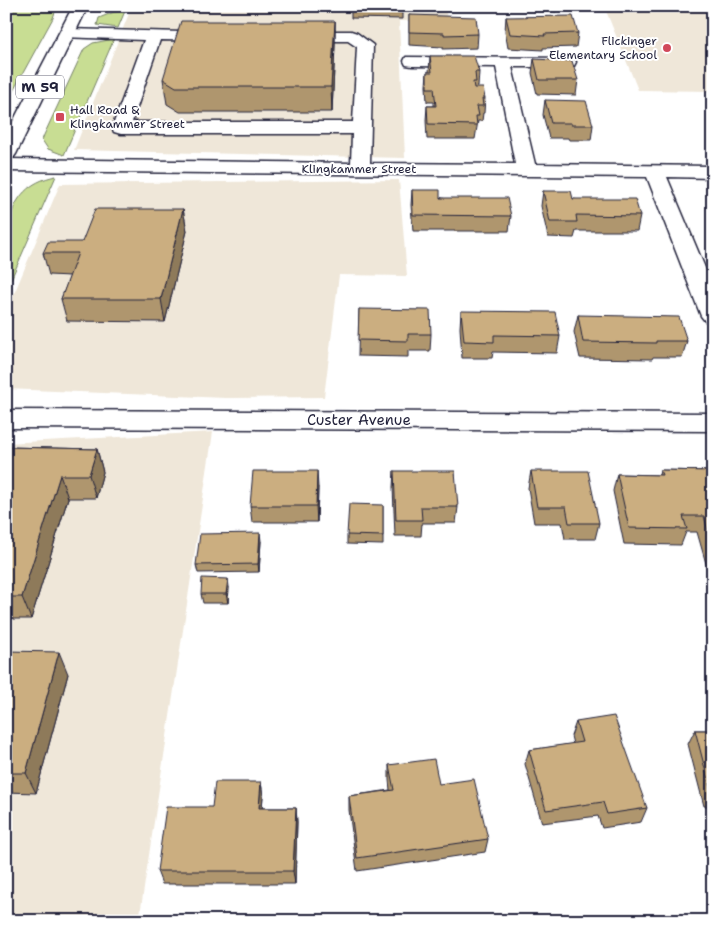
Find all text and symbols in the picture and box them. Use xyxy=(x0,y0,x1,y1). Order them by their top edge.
place label: Flickinger Elementary School xyxy=(549,33,657,63)
marker: Flickinger Elementary School xyxy=(661,42,673,54)
road number: M 59 xyxy=(16,75,64,98)
place label: Hall Road & Klingkammer Street xyxy=(70,102,185,132)
marker: Hall Road & Klingkammer Street xyxy=(54,111,66,123)
street label: Klingkammer Street xyxy=(301,161,417,177)
street label: Custer Avenue xyxy=(307,410,411,430)

